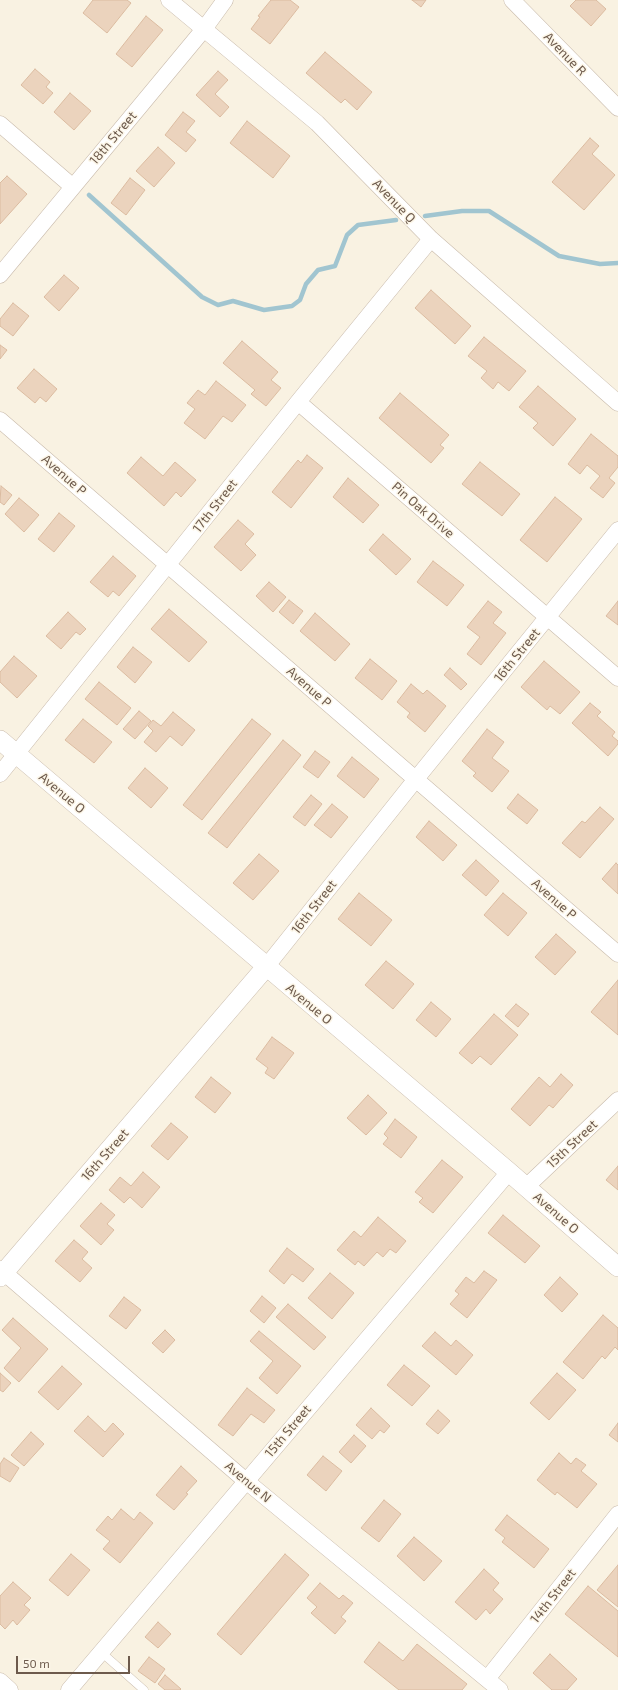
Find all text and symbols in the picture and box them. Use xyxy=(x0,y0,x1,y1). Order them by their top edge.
street label: Avenue R xyxy=(540,29,590,79)
street label: 18th Street xyxy=(86,108,140,168)
street label: Avenue Q xyxy=(369,176,419,226)
street label: Avenue P xyxy=(38,451,90,499)
street label: 17th Street xyxy=(189,476,241,536)
street label: Pin Oak Drive xyxy=(389,479,457,541)
street label: 16th Street xyxy=(491,625,543,685)
street label: Avenue P xyxy=(283,663,335,711)
street label: Avenue O xyxy=(36,769,88,817)
street label: Avenue P xyxy=(528,875,580,923)
street label: 16th Street xyxy=(288,877,340,937)
street label: Avenue O xyxy=(283,980,335,1028)
street label: 15th Street xyxy=(543,1117,601,1171)
street label: 16th Street xyxy=(78,1126,132,1184)
street label: Avenue O xyxy=(530,1189,582,1237)
street label: 15th Street xyxy=(262,1402,314,1460)
street label: Avenue N xyxy=(222,1458,274,1506)
street label: 14th Street xyxy=(527,1566,579,1626)
scale bar xyxy=(18,1648,132,1674)
text: 50 m xyxy=(23,1656,50,1670)

